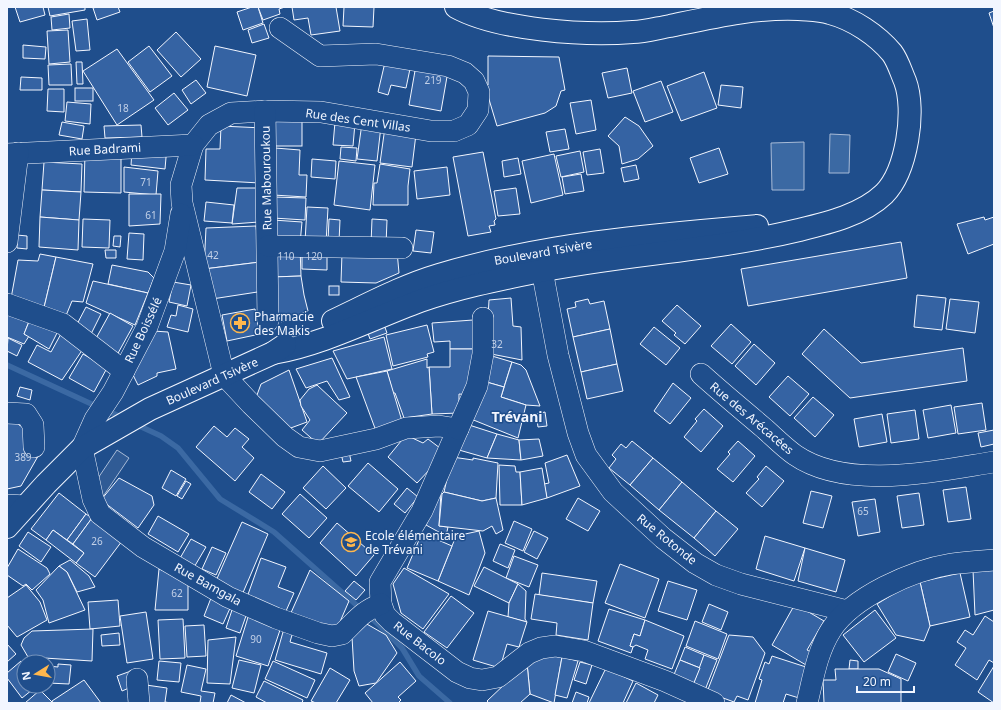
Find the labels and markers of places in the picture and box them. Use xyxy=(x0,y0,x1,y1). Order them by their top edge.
place label: Pharmacie des Makis xyxy=(254,308,314,339)
pharmacy icon: Pharmacie des Makis xyxy=(229,312,251,334)
place label: Ecole élémentaire de Trévani xyxy=(365,527,466,558)
school or university icon: Ecole élémentaire de Trévani xyxy=(340,531,362,553)

